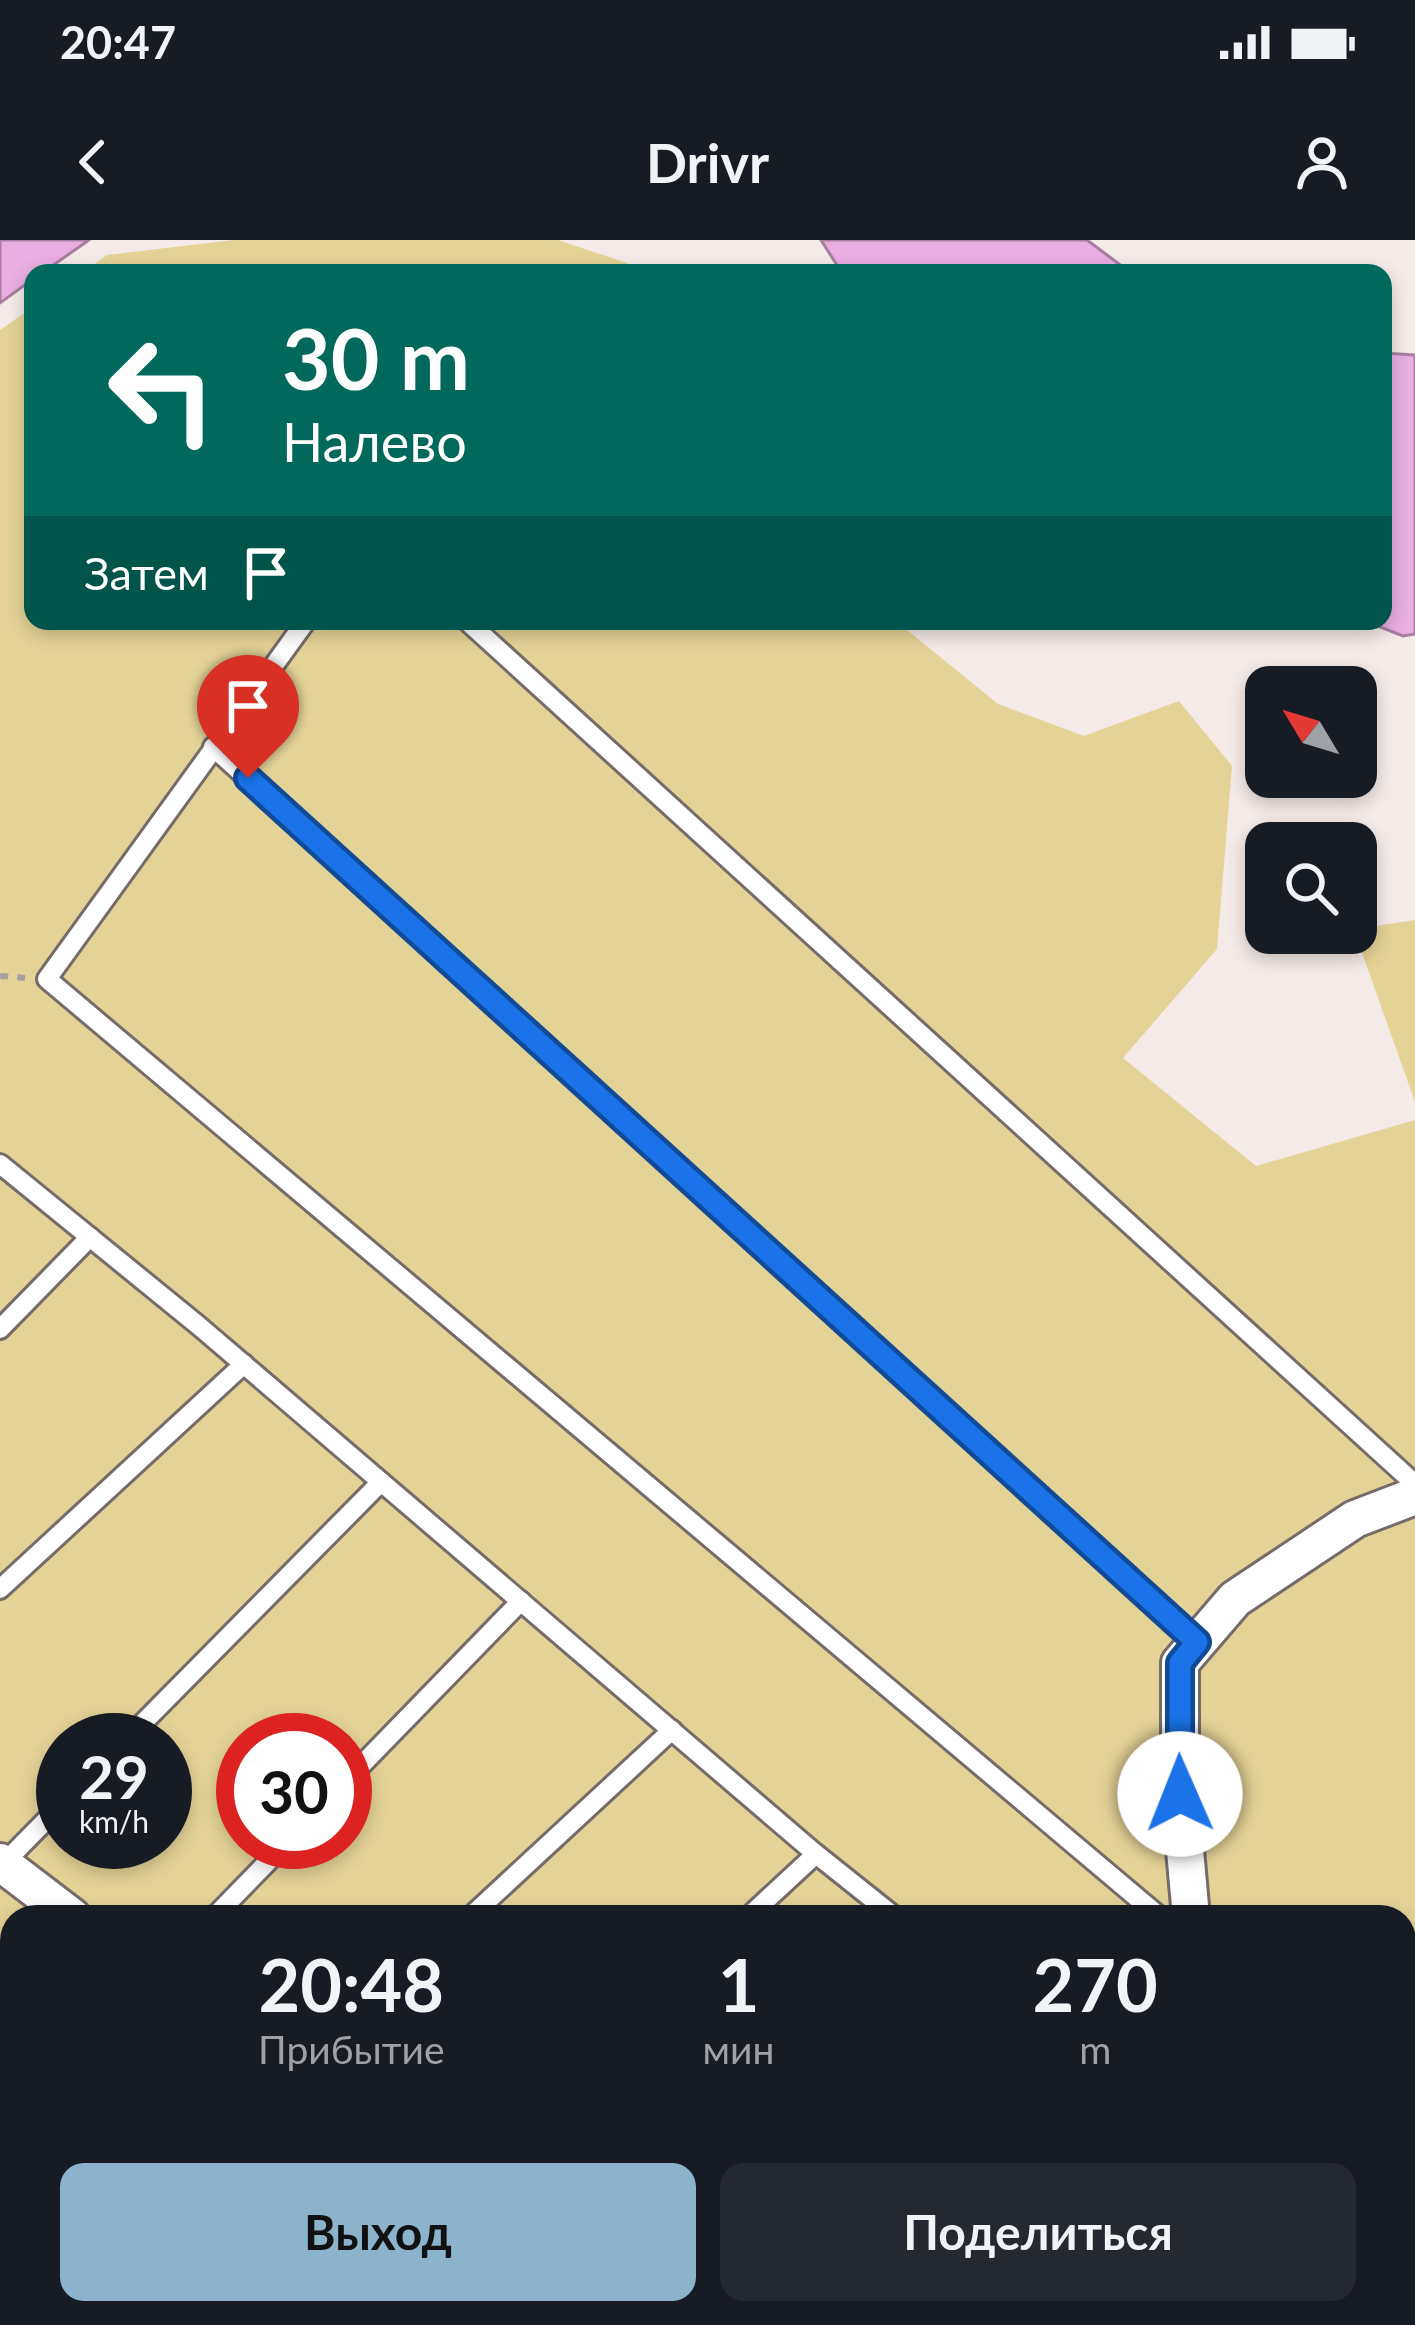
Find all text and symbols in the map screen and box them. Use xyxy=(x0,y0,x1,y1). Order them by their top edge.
text: 20:47 xyxy=(60,15,176,69)
icon: back xyxy=(60,129,126,195)
icon: person xyxy=(1289,129,1355,195)
text: Drivr xyxy=(646,130,769,195)
text: 30 m xyxy=(282,307,470,408)
icon: left xyxy=(84,312,240,468)
text: Налево xyxy=(282,409,467,474)
icon: arrive xyxy=(233,540,299,606)
text: Затем xyxy=(84,546,209,600)
pin xyxy=(197,655,299,778)
north arrow xyxy=(1245,666,1377,798)
map controls xyxy=(1245,666,1377,954)
icon: arrive xyxy=(215,673,281,739)
button: search xyxy=(1245,822,1377,954)
speed limit sign: 30 xyxy=(216,1713,372,1869)
position arrow xyxy=(1117,1731,1243,1857)
text: 29 xyxy=(79,1740,149,1812)
text: km/h xyxy=(79,1803,149,1839)
text: 20:48 xyxy=(258,1941,444,2027)
text: 1 xyxy=(718,1941,759,2027)
text: 270 xyxy=(1033,1941,1158,2027)
text: Прибытие xyxy=(258,2026,444,2072)
text: мин xyxy=(703,2026,775,2072)
text: m xyxy=(1079,2026,1111,2072)
button: Выход xyxy=(60,2163,696,2301)
button: Поделиться xyxy=(720,2163,1356,2301)

